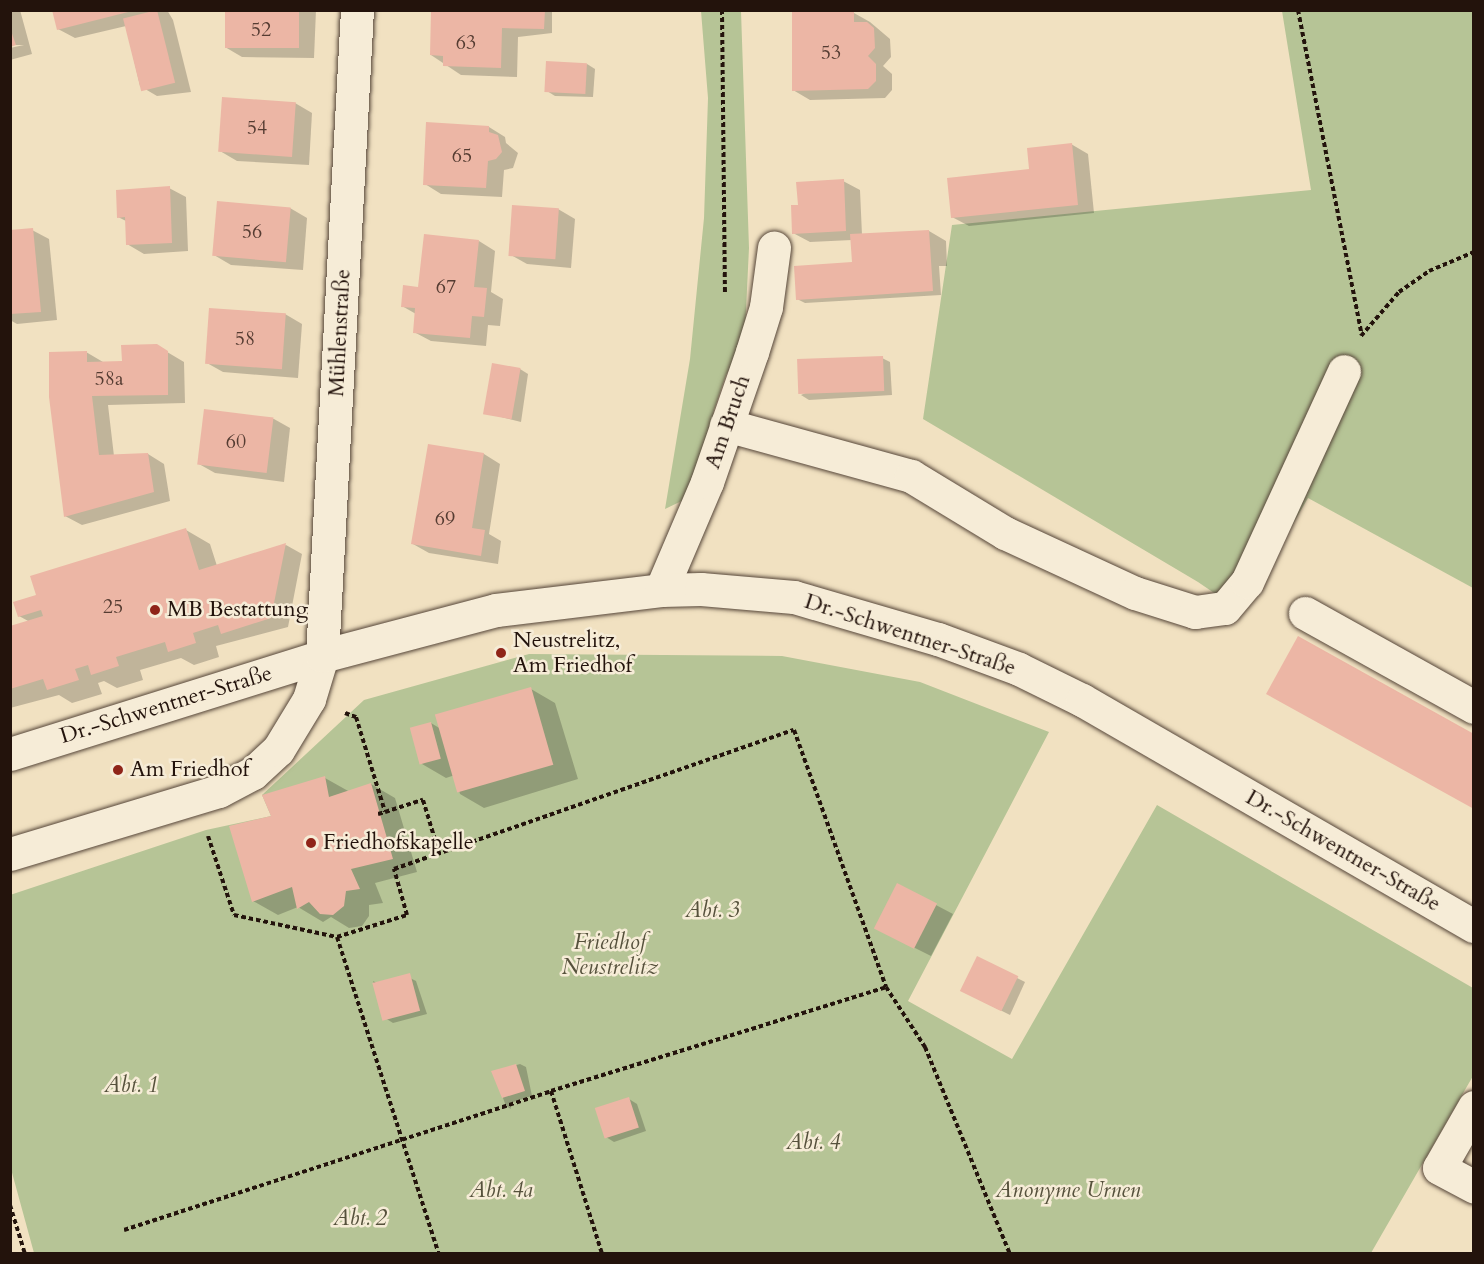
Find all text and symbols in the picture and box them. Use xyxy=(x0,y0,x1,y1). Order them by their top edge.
house number: 52 xyxy=(251,17,271,41)
house number: 63 xyxy=(456,30,476,54)
house number: 53 xyxy=(821,40,841,64)
house number: 54 xyxy=(247,115,267,139)
house number: 65 xyxy=(452,143,472,167)
house number: 56 xyxy=(242,219,262,243)
street label: Mühlenstraße xyxy=(323,268,357,398)
house number: 67 xyxy=(436,274,456,298)
house number: 58 xyxy=(235,326,255,350)
house number: 58a xyxy=(94,366,124,390)
street label: Am Bruch xyxy=(700,372,756,472)
house number: 60 xyxy=(226,429,246,453)
house number: 69 xyxy=(435,506,455,530)
street label: Dr.-Schwentner-Straße xyxy=(801,588,1019,682)
house number: 25 xyxy=(103,594,123,618)
place label: MB Bestattung xyxy=(167,597,308,623)
marker: MB Bestattung xyxy=(148,603,162,617)
place label: Neustrelitz, Am Friedhof xyxy=(513,627,632,678)
marker: Neustrelitz, Am Friedhof xyxy=(494,646,508,660)
street label: Dr.-Schwentner-Straße xyxy=(57,660,275,750)
place label: Am Friedhof xyxy=(130,757,249,783)
marker: Am Friedhof xyxy=(111,763,125,777)
street label: Dr.-Schwentner-Straße xyxy=(1241,784,1445,918)
place label: Friedhofskapelle xyxy=(323,830,474,856)
marker: Friedhofskapelle xyxy=(304,836,318,850)
park label: Abt. 3 xyxy=(685,898,739,924)
park label: Friedhof Neustrelitz xyxy=(562,929,658,980)
park label: Abt. 1 xyxy=(104,1073,158,1099)
park label: Abt. 4 xyxy=(786,1130,840,1156)
park label: Abt. 4a xyxy=(469,1178,533,1204)
park label: Anonyme Urnen xyxy=(996,1178,1140,1204)
park label: Abt. 2 xyxy=(333,1206,387,1232)

